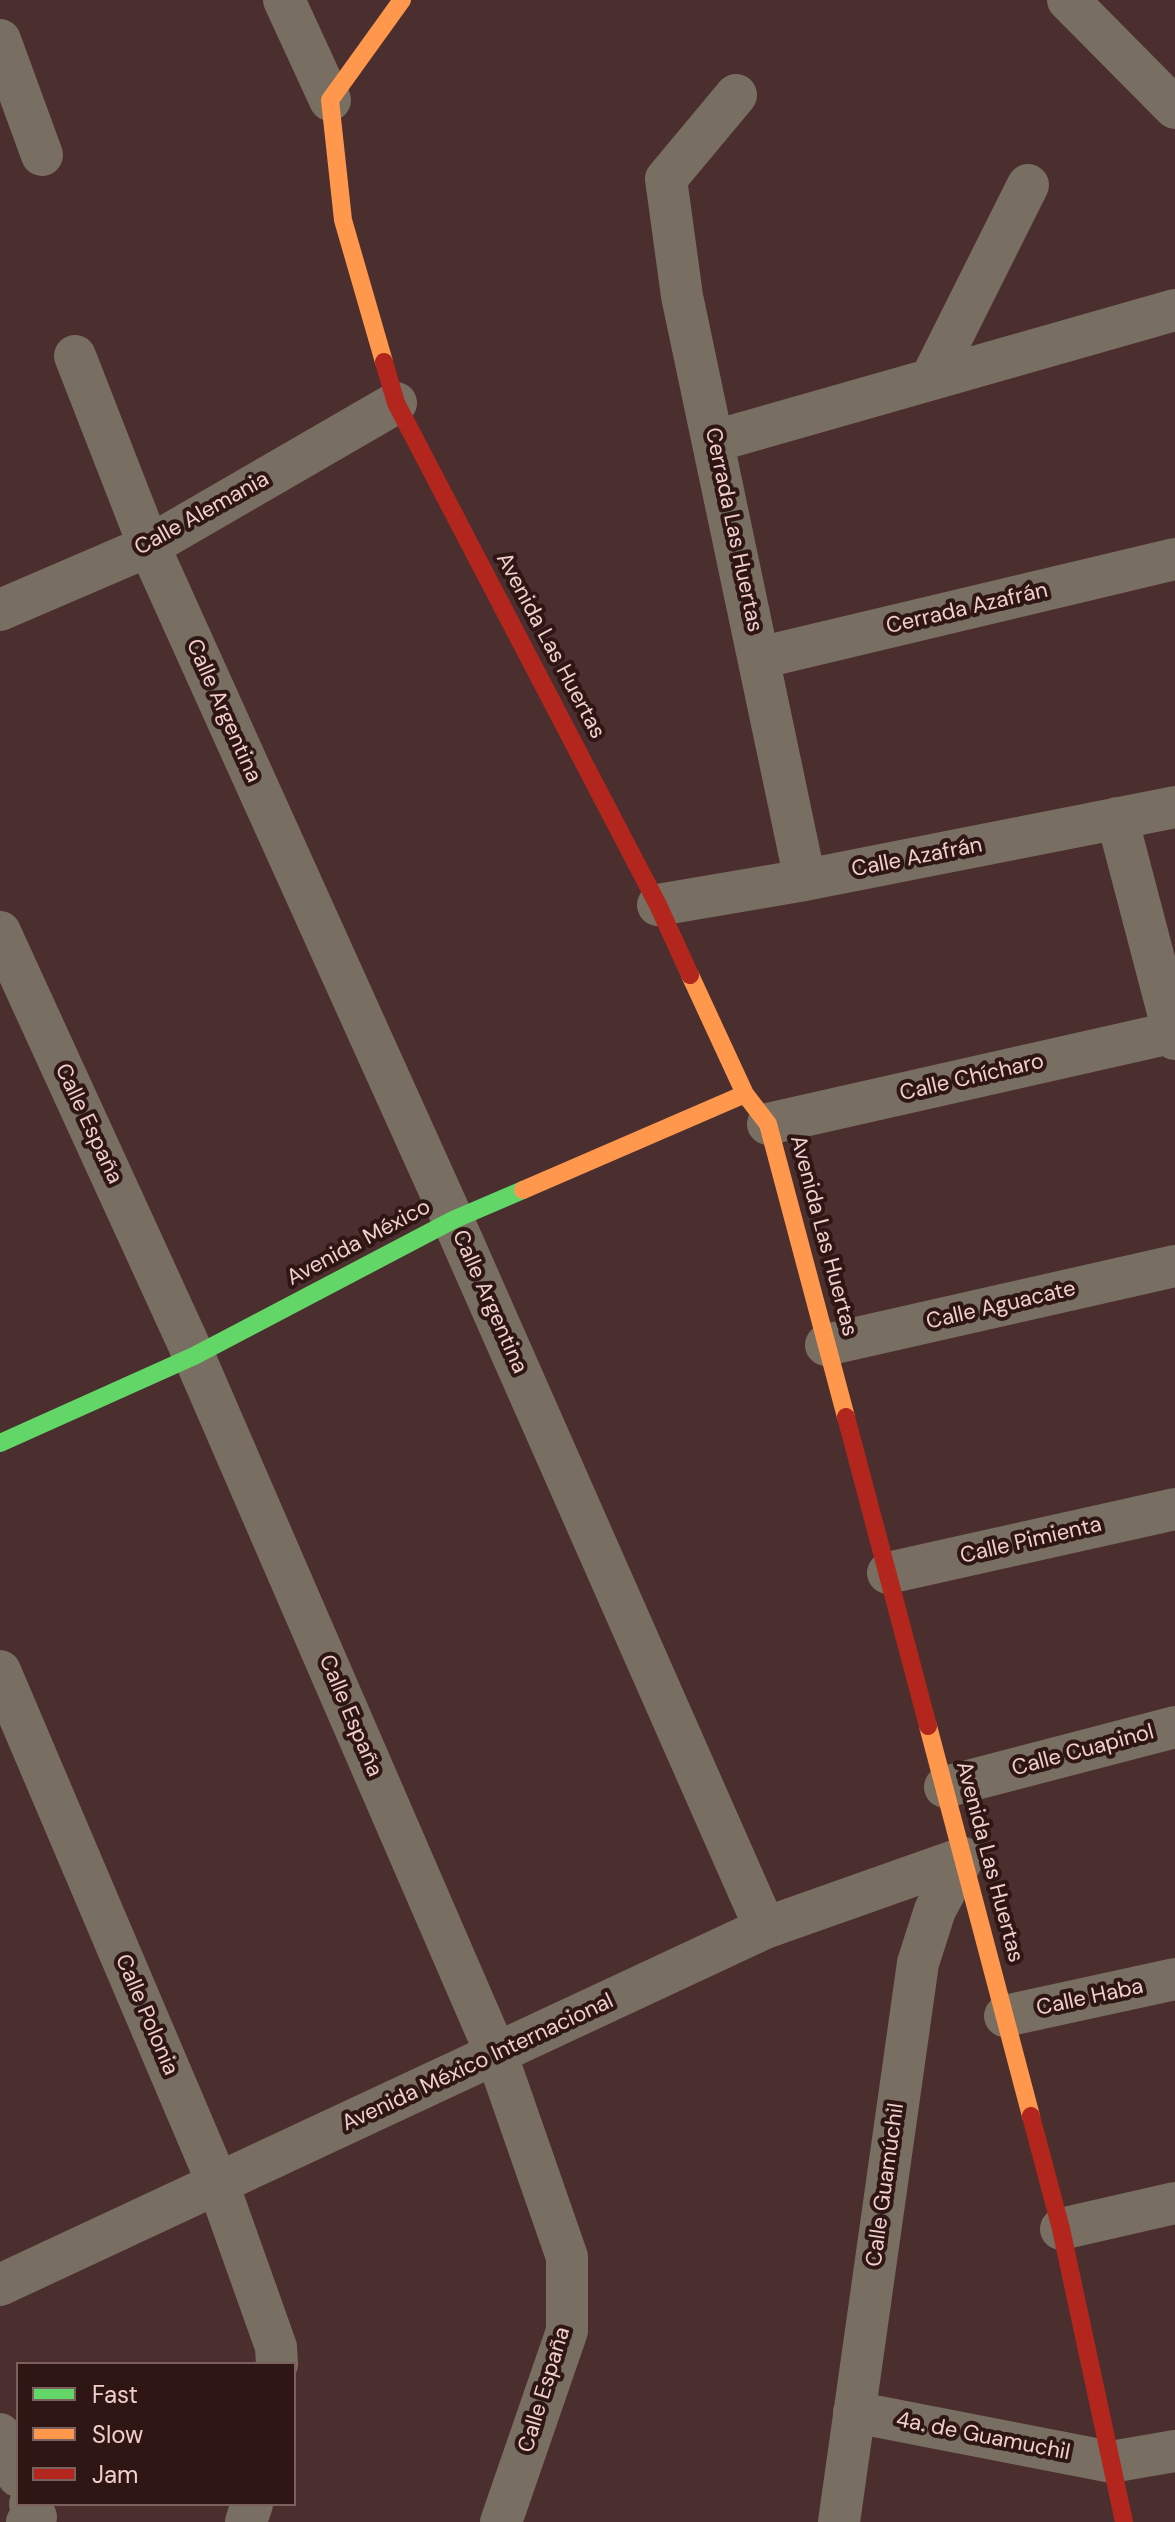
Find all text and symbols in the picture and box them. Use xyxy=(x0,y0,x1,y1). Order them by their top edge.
street label: Cerrada Las Huertas xyxy=(698,425,768,635)
street label: Calle Alemania xyxy=(130,466,274,562)
street label: Avenida Las Huertas xyxy=(490,548,610,744)
street label: Cerrada Azafrán xyxy=(884,578,1050,640)
street label: Calle Argentina xyxy=(180,635,266,787)
street label: Calle Azafrán xyxy=(849,832,985,884)
street label: Calle Chícharo xyxy=(897,1049,1047,1107)
street label: Calle España xyxy=(49,1060,127,1188)
street label: Avenida Las Huertas xyxy=(783,1133,863,1339)
street label: Avenida México xyxy=(283,1194,435,1292)
street label: Calle Argentina xyxy=(446,1226,532,1378)
street label: Calle Aguacate xyxy=(924,1276,1078,1336)
street label: Calle Pimienta xyxy=(958,1512,1104,1570)
street label: Calle España xyxy=(313,1651,387,1781)
street label: Calle Cuapinol xyxy=(1009,1719,1157,1783)
street label: Avenida Las Huertas xyxy=(949,1759,1029,1965)
street label: Calle Polonia xyxy=(109,1951,183,2079)
street label: Calle Haba xyxy=(1034,1974,1146,2022)
street label: Avenida México Internacional xyxy=(338,1988,618,2138)
street label: Calle Guamúchil xyxy=(861,2102,911,2268)
street label: Calle España xyxy=(513,2324,577,2456)
legend xyxy=(16,2362,296,2506)
text: Fast xyxy=(92,2379,138,2410)
street label: 4a. de Guamuchil xyxy=(894,2407,1072,2467)
text: Slow xyxy=(92,2419,143,2450)
text: Jam xyxy=(92,2459,138,2490)

